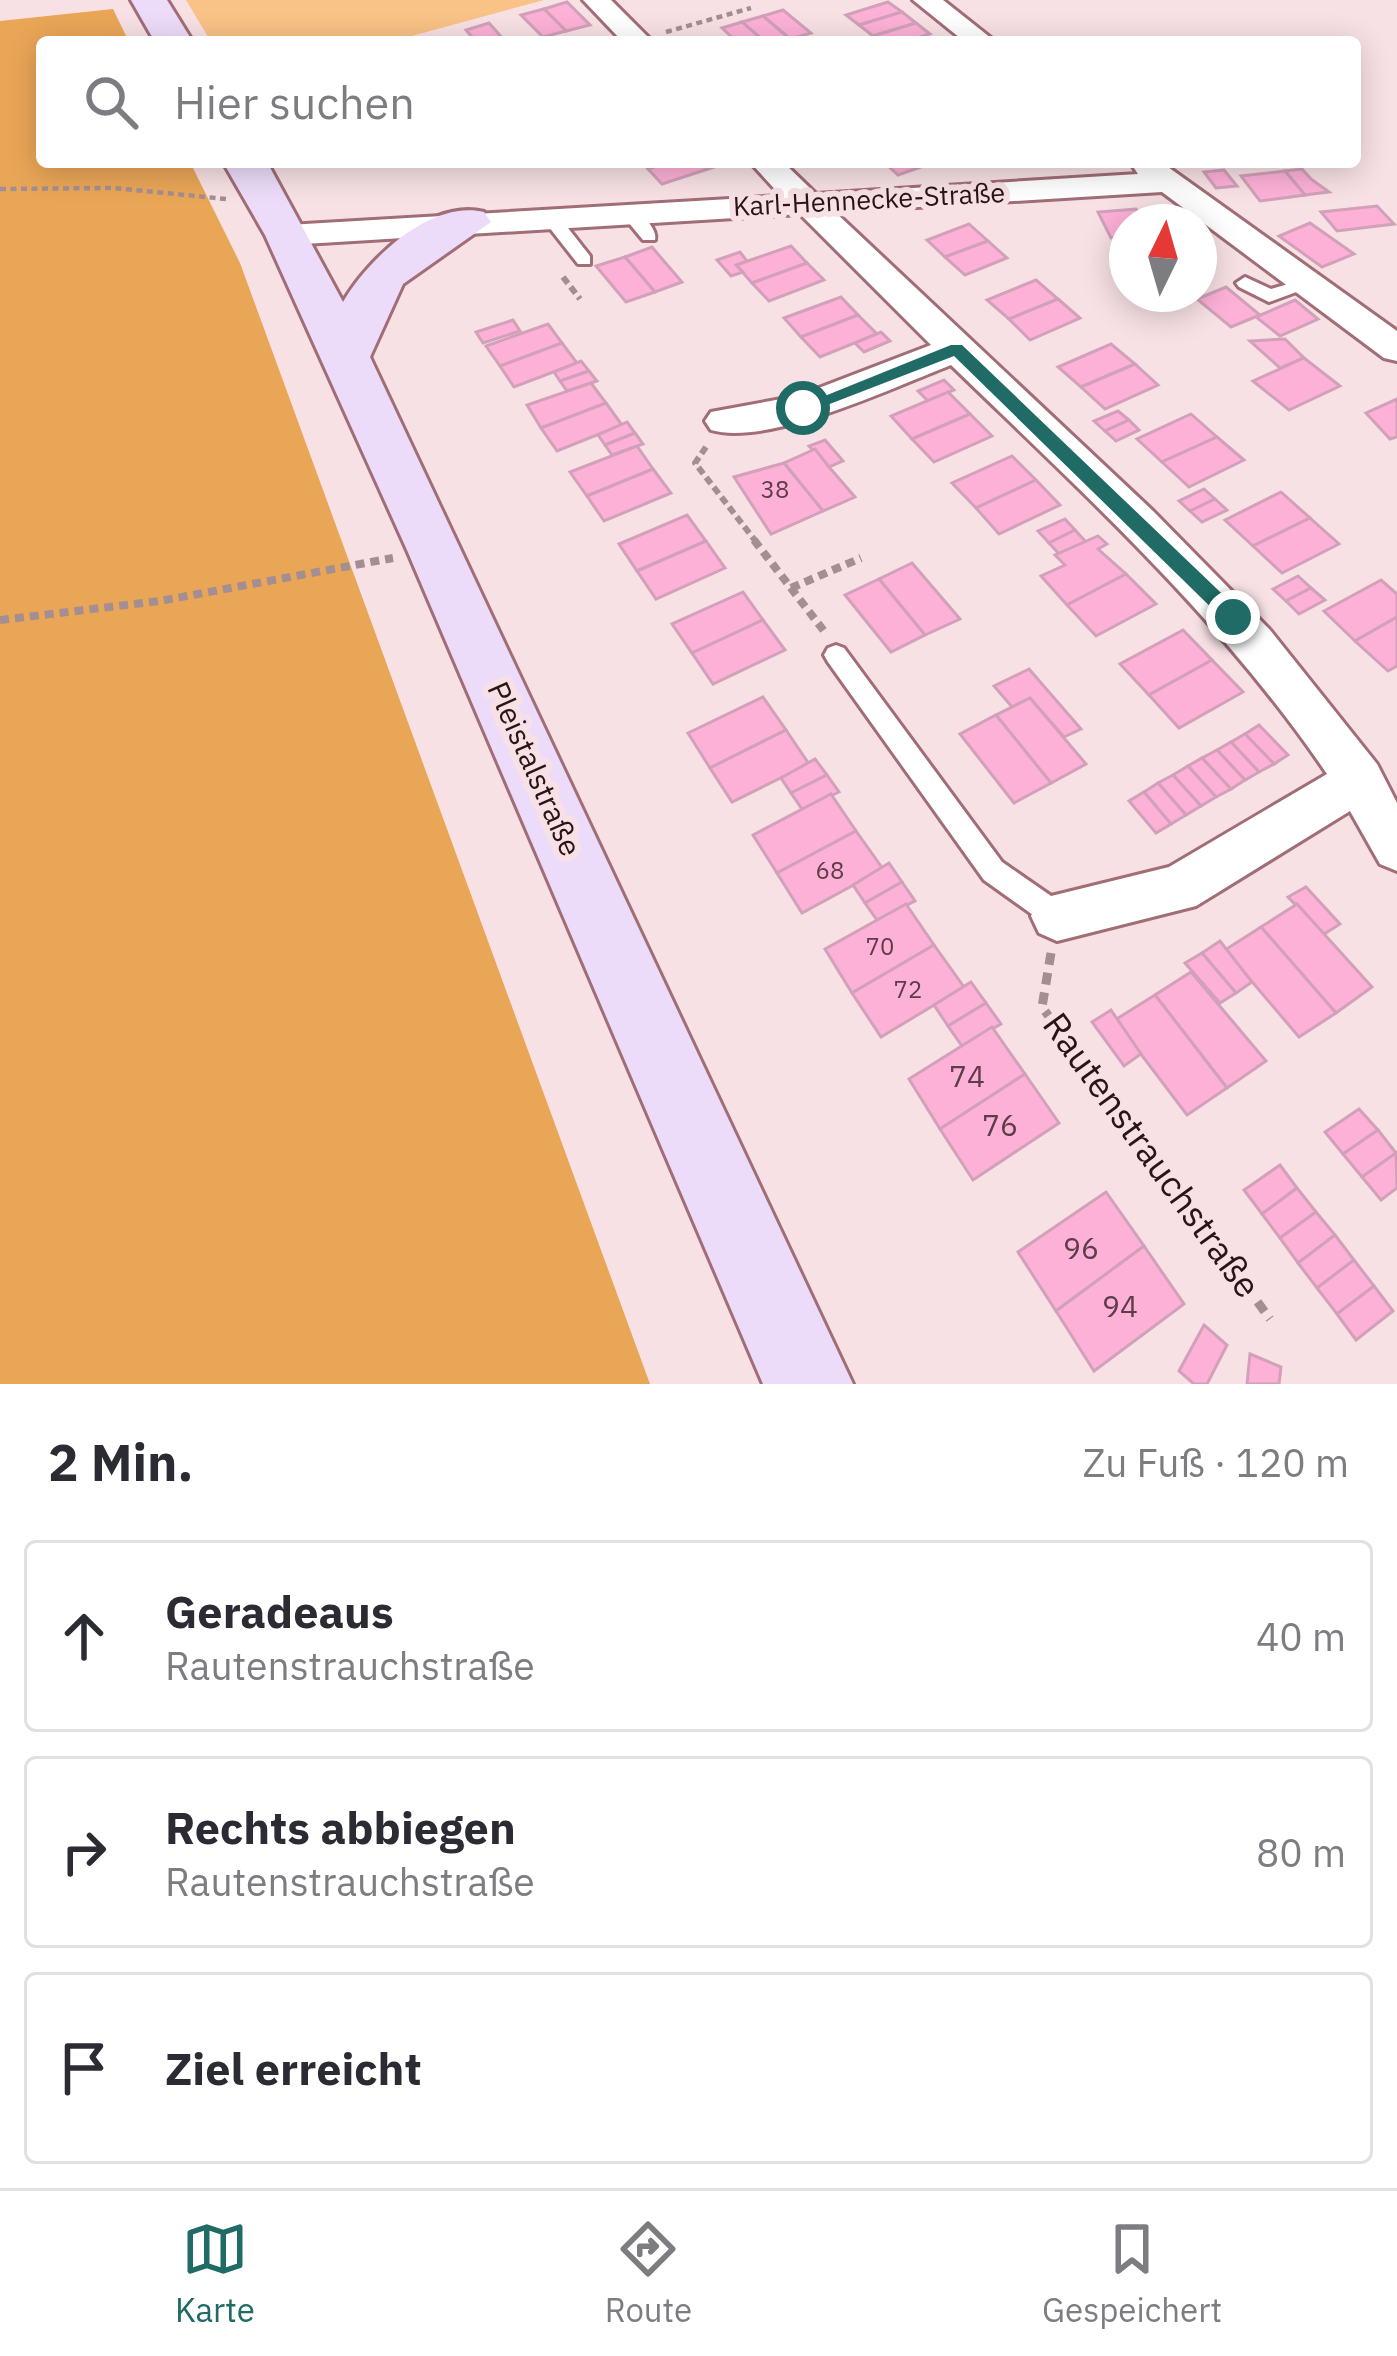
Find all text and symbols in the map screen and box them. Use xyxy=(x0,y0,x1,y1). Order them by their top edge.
search box xyxy=(36,36,1361,168)
icon: search xyxy=(78,69,144,135)
text: Hier suchen xyxy=(174,73,415,131)
street label: Karl-Hennecke-Straße xyxy=(732,174,1006,223)
north arrow xyxy=(1109,204,1217,312)
route start xyxy=(776,381,830,435)
house number: 38 xyxy=(761,473,789,505)
route end xyxy=(1206,590,1260,644)
street label: Pleistalstraße xyxy=(480,675,591,862)
house number: 68 xyxy=(816,854,844,886)
house number: 70 xyxy=(866,930,894,962)
house number: 72 xyxy=(894,973,922,1005)
street label: Rautenstrauchstraße xyxy=(1033,1003,1272,1307)
house number: 74 xyxy=(949,1056,985,1095)
house number: 76 xyxy=(982,1105,1018,1144)
house number: 96 xyxy=(1063,1228,1099,1267)
house number: 94 xyxy=(1102,1286,1138,1325)
text: 2 Min. xyxy=(48,1429,193,1495)
text: Zu Fuß · 120 m xyxy=(1083,1437,1349,1488)
text: Geradeaus xyxy=(165,1582,394,1640)
icon: ahead xyxy=(51,1603,117,1669)
text: 40 m xyxy=(1256,1611,1346,1662)
text: Rautenstrauchstraße xyxy=(165,1640,535,1691)
text: Rechts abbiegen xyxy=(165,1798,516,1856)
icon: right xyxy=(51,1819,117,1885)
text: 80 m xyxy=(1256,1827,1346,1878)
text: Rautenstrauchstraße xyxy=(165,1856,535,1907)
icon: arrive xyxy=(51,2035,117,2101)
text: Ziel erreicht xyxy=(165,2039,422,2097)
tab: Karte xyxy=(175,2216,255,2331)
tab: Route xyxy=(605,2216,692,2331)
tab: Gespeichert xyxy=(1042,2216,1222,2331)

